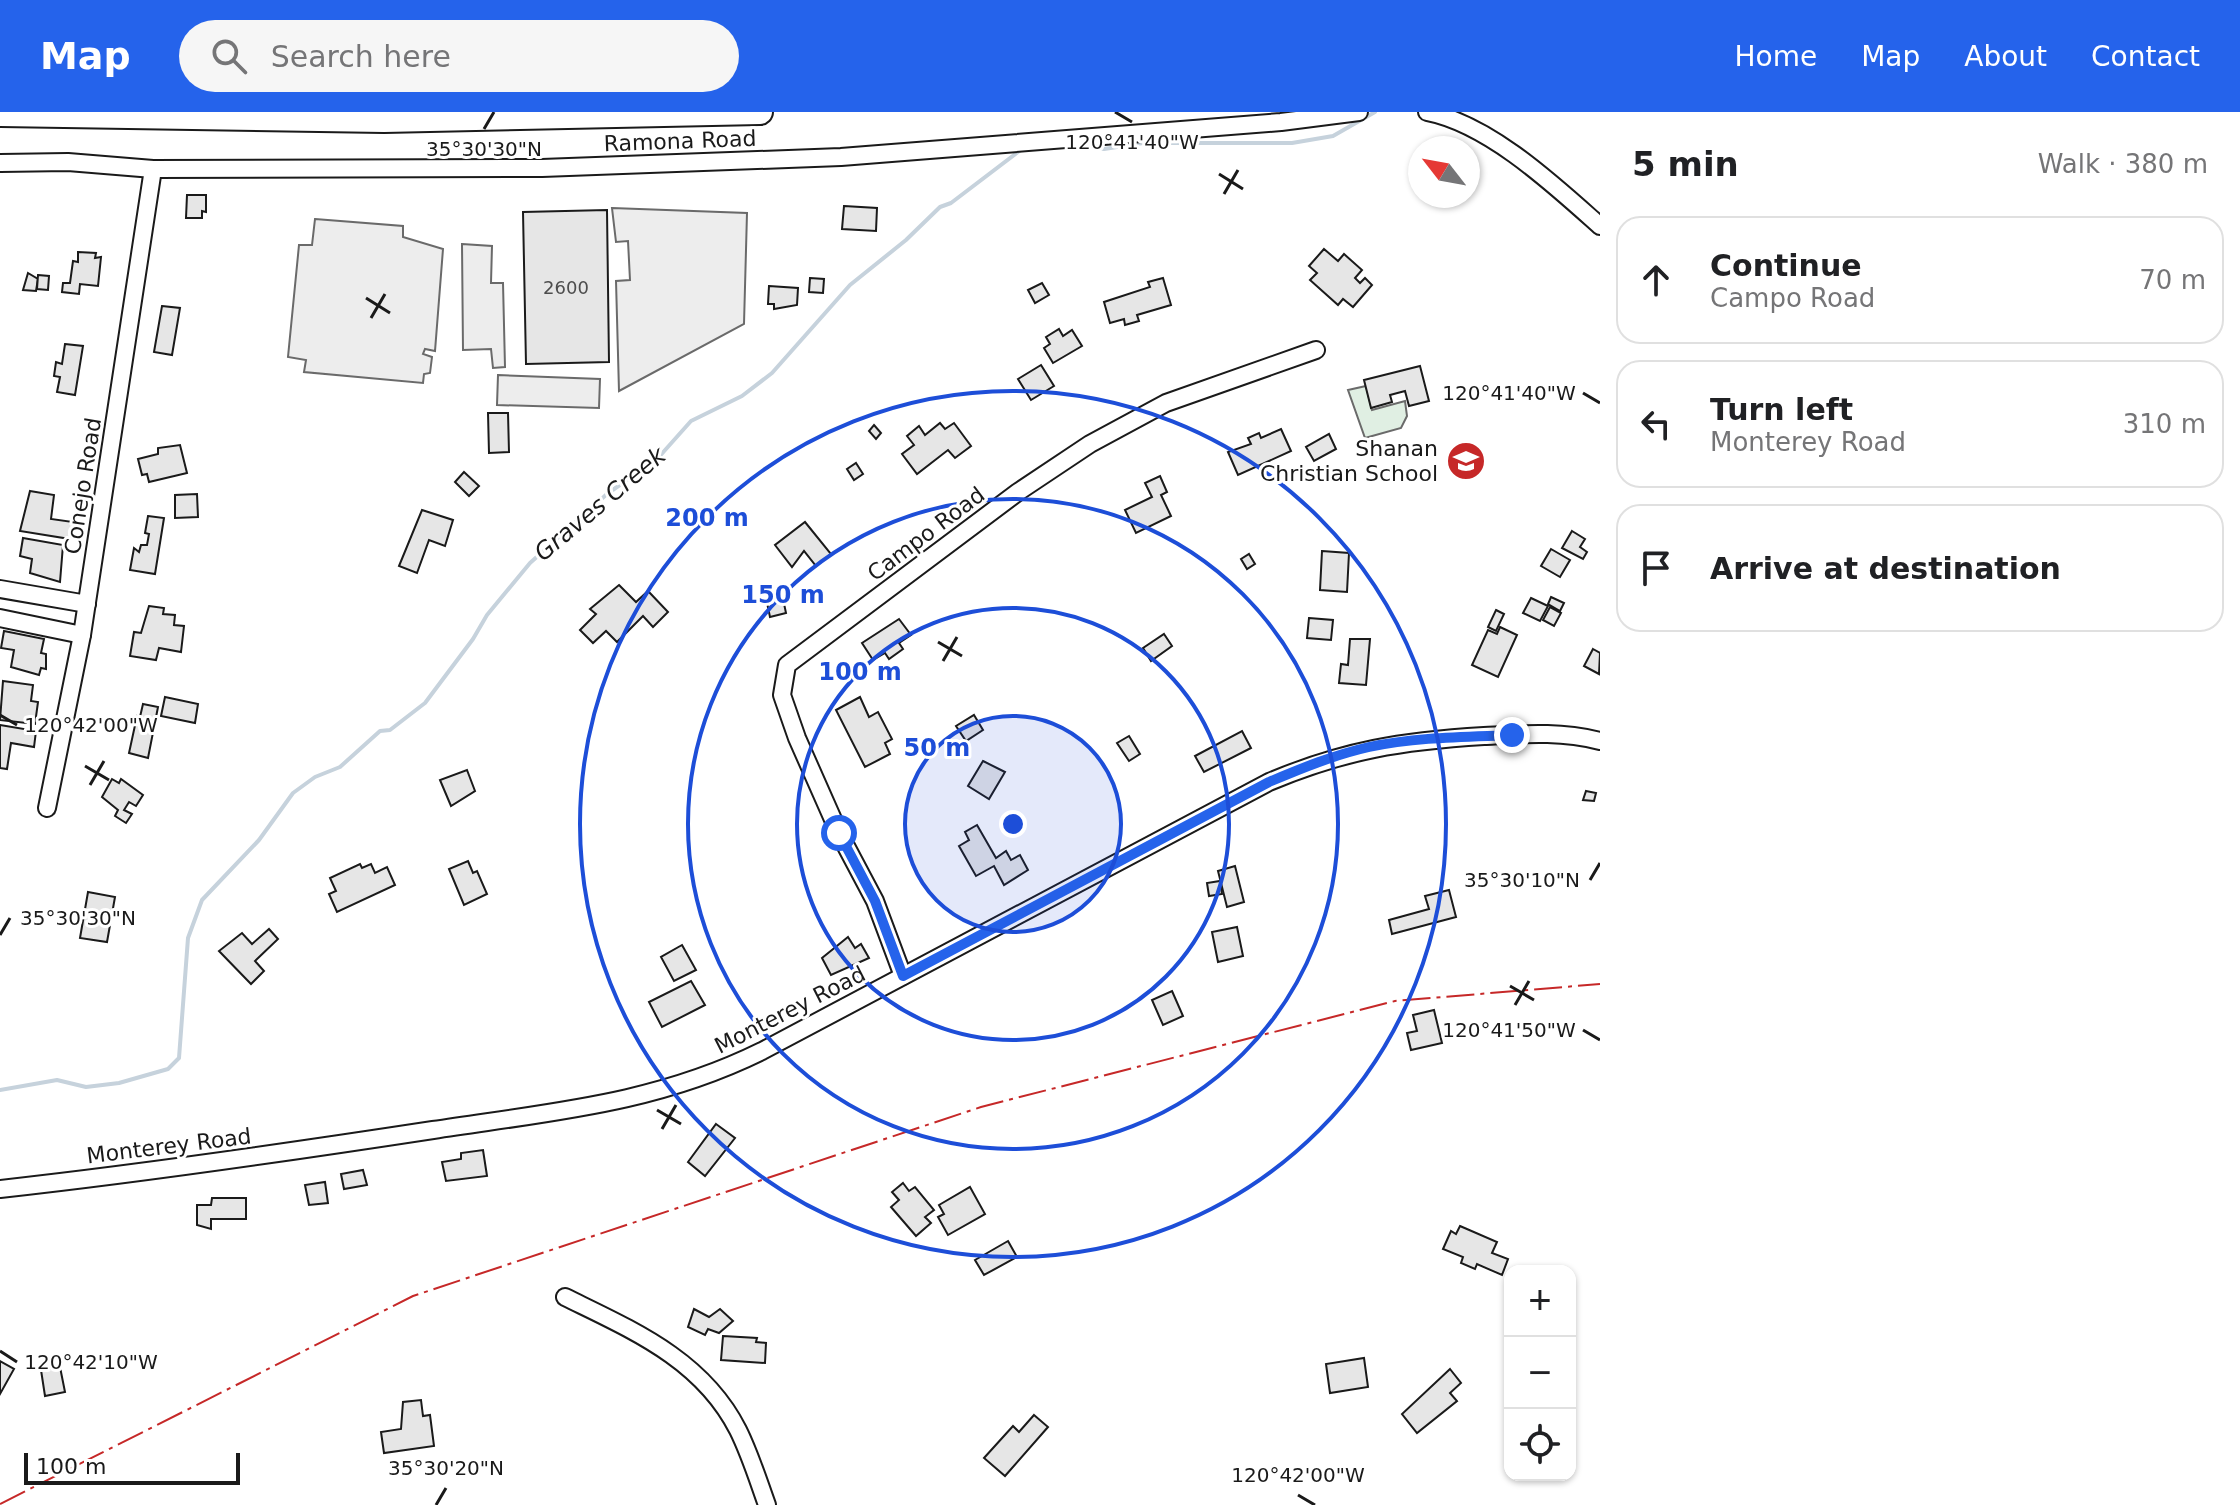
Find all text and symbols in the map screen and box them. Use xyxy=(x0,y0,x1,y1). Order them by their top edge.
search box xyxy=(179,20,739,92)
text: Map xyxy=(40,34,131,78)
icon: search xyxy=(207,34,251,78)
text: Search here xyxy=(271,39,451,74)
text: Home xyxy=(1734,40,1817,73)
text: Map xyxy=(1861,40,1920,73)
text: About xyxy=(1964,40,2047,73)
text: Contact xyxy=(2091,40,2200,73)
street label: Ramona Road xyxy=(603,126,757,156)
text: 120°41'40"W xyxy=(1065,130,1199,154)
north arrow xyxy=(1408,136,1480,208)
text: 35°30'30"N xyxy=(426,137,542,161)
text: 5 min xyxy=(1632,144,1739,184)
text: Walk · 380 m xyxy=(2038,149,2208,179)
text: Continue xyxy=(1710,248,1862,283)
icon: ahead xyxy=(1634,258,1678,302)
text: 70 m xyxy=(2139,265,2206,295)
house number: 2600 xyxy=(543,277,589,298)
text: Campo Road xyxy=(1710,283,1875,313)
text: 120°41'40"W xyxy=(1442,381,1576,405)
text: Turn left xyxy=(1710,392,1853,427)
icon: left xyxy=(1634,402,1678,446)
text: 310 m xyxy=(2123,409,2206,439)
street label: Conejo Road xyxy=(60,416,106,556)
text: Monterey Road xyxy=(1710,427,1906,457)
place label: Shanan Christian School xyxy=(1260,436,1438,486)
water label: Graves Creek xyxy=(529,440,672,567)
school or university icon: Shanan Christian School xyxy=(1445,440,1487,482)
street label: Campo Road xyxy=(863,482,989,586)
text: 200 m xyxy=(665,504,749,532)
icon: arrive xyxy=(1634,546,1678,590)
text: Arrive at destination xyxy=(1710,551,2061,586)
text: 150 m xyxy=(741,581,825,609)
text: 100 m xyxy=(818,658,902,686)
text: 120°42'00"W xyxy=(24,713,158,737)
route end xyxy=(1494,717,1530,753)
text: 50 m xyxy=(904,734,970,762)
centre of rings xyxy=(999,810,1027,838)
route start xyxy=(821,815,857,851)
text: 35°30'10"N xyxy=(1464,868,1580,892)
text: 35°30'30"N xyxy=(20,906,136,930)
street label: Monterey Road xyxy=(710,961,870,1059)
text: 120°41'50"W xyxy=(1442,1018,1576,1042)
street label: Monterey Road xyxy=(85,1123,253,1169)
map controls xyxy=(1504,1265,1576,1481)
button: + xyxy=(1504,1265,1576,1337)
button: − xyxy=(1504,1337,1576,1409)
text: 120°42'10"W xyxy=(24,1350,158,1374)
button: locate xyxy=(1504,1409,1576,1481)
scale bar xyxy=(24,1449,240,1485)
text: 100 m xyxy=(36,1454,106,1479)
text: 35°30'20"N xyxy=(388,1456,504,1480)
text: 120°42'00"W xyxy=(1231,1463,1365,1487)

